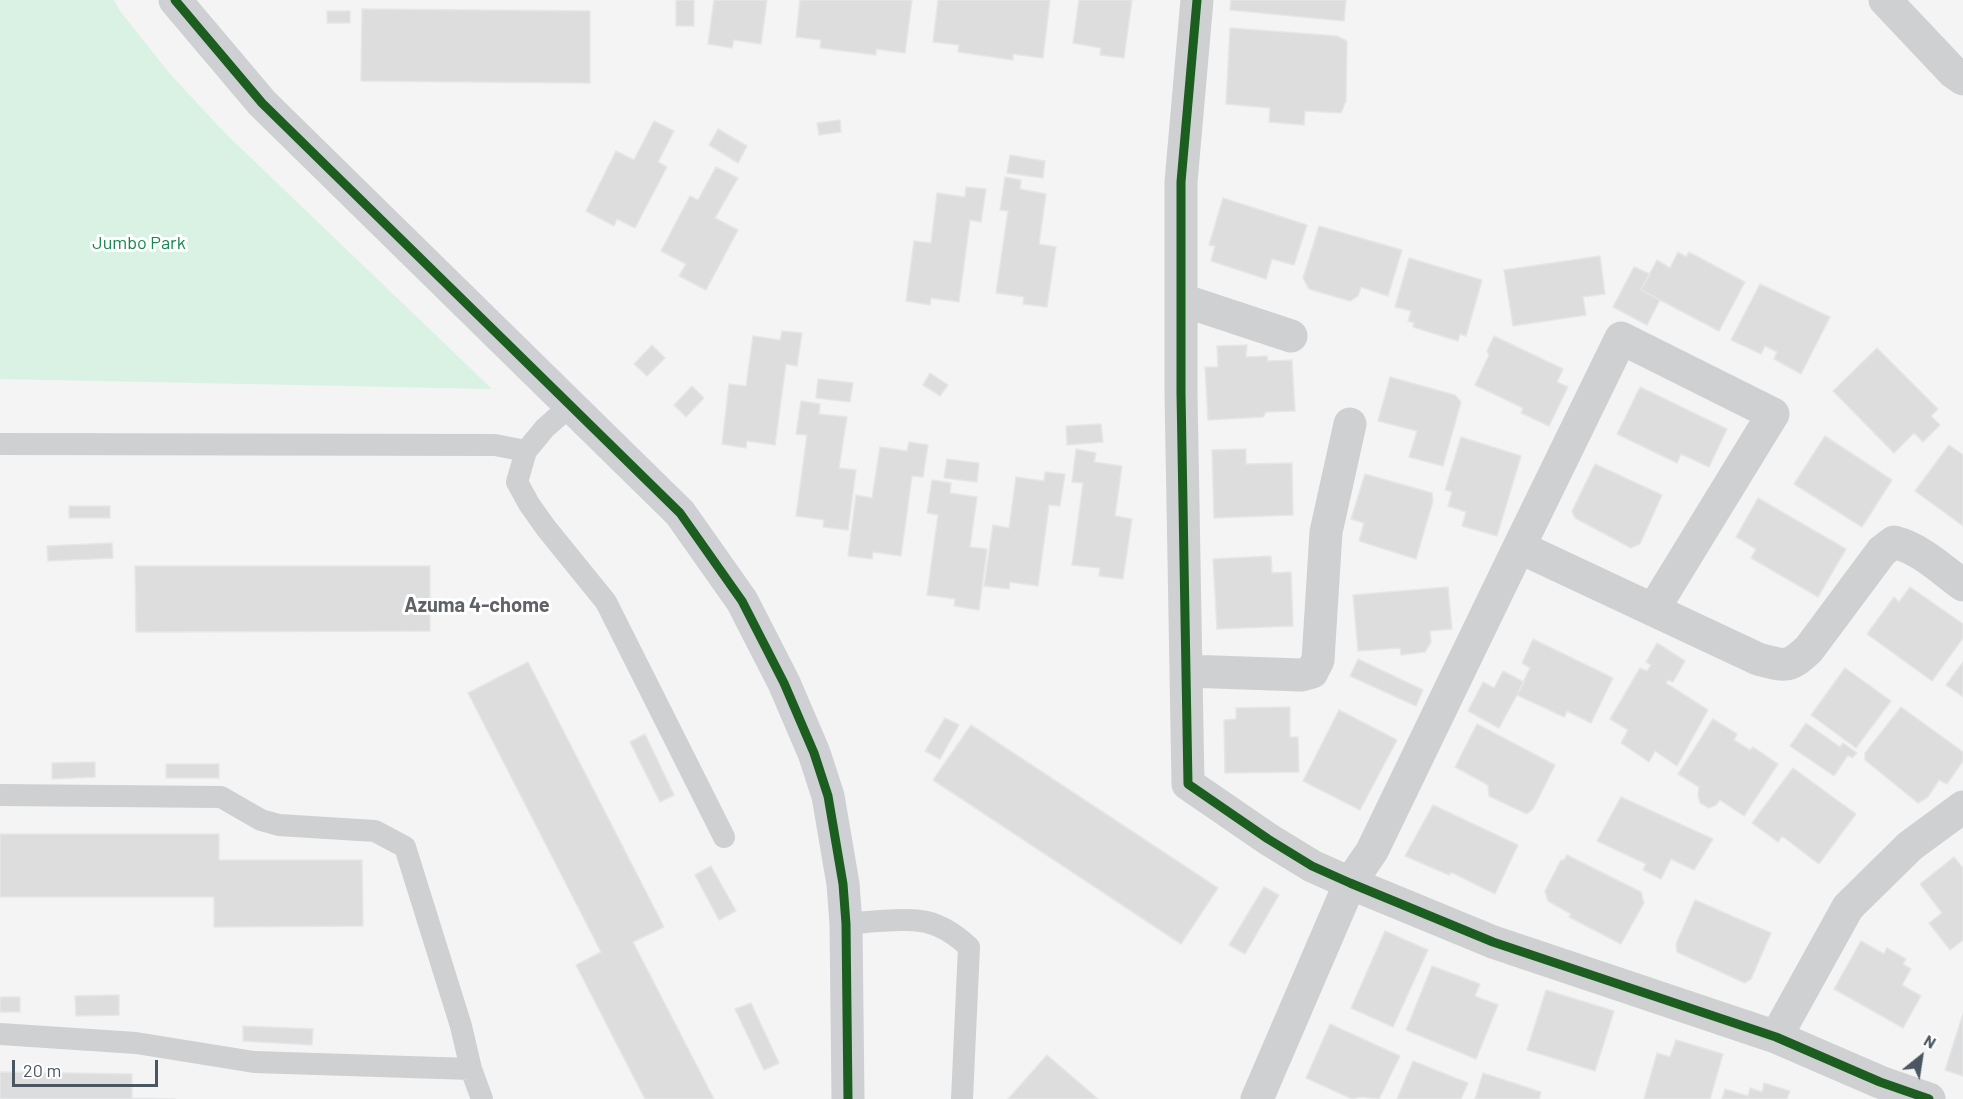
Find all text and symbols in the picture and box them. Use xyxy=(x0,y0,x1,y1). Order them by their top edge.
park label: Jumbo Park xyxy=(92,232,186,254)
district label: Azuma 4-chome xyxy=(404,593,550,617)
north arrow xyxy=(1891,1027,1951,1087)
text: N xyxy=(1921,1030,1940,1052)
scale bar xyxy=(15,1048,160,1086)
text: 20 m xyxy=(23,1059,61,1081)

